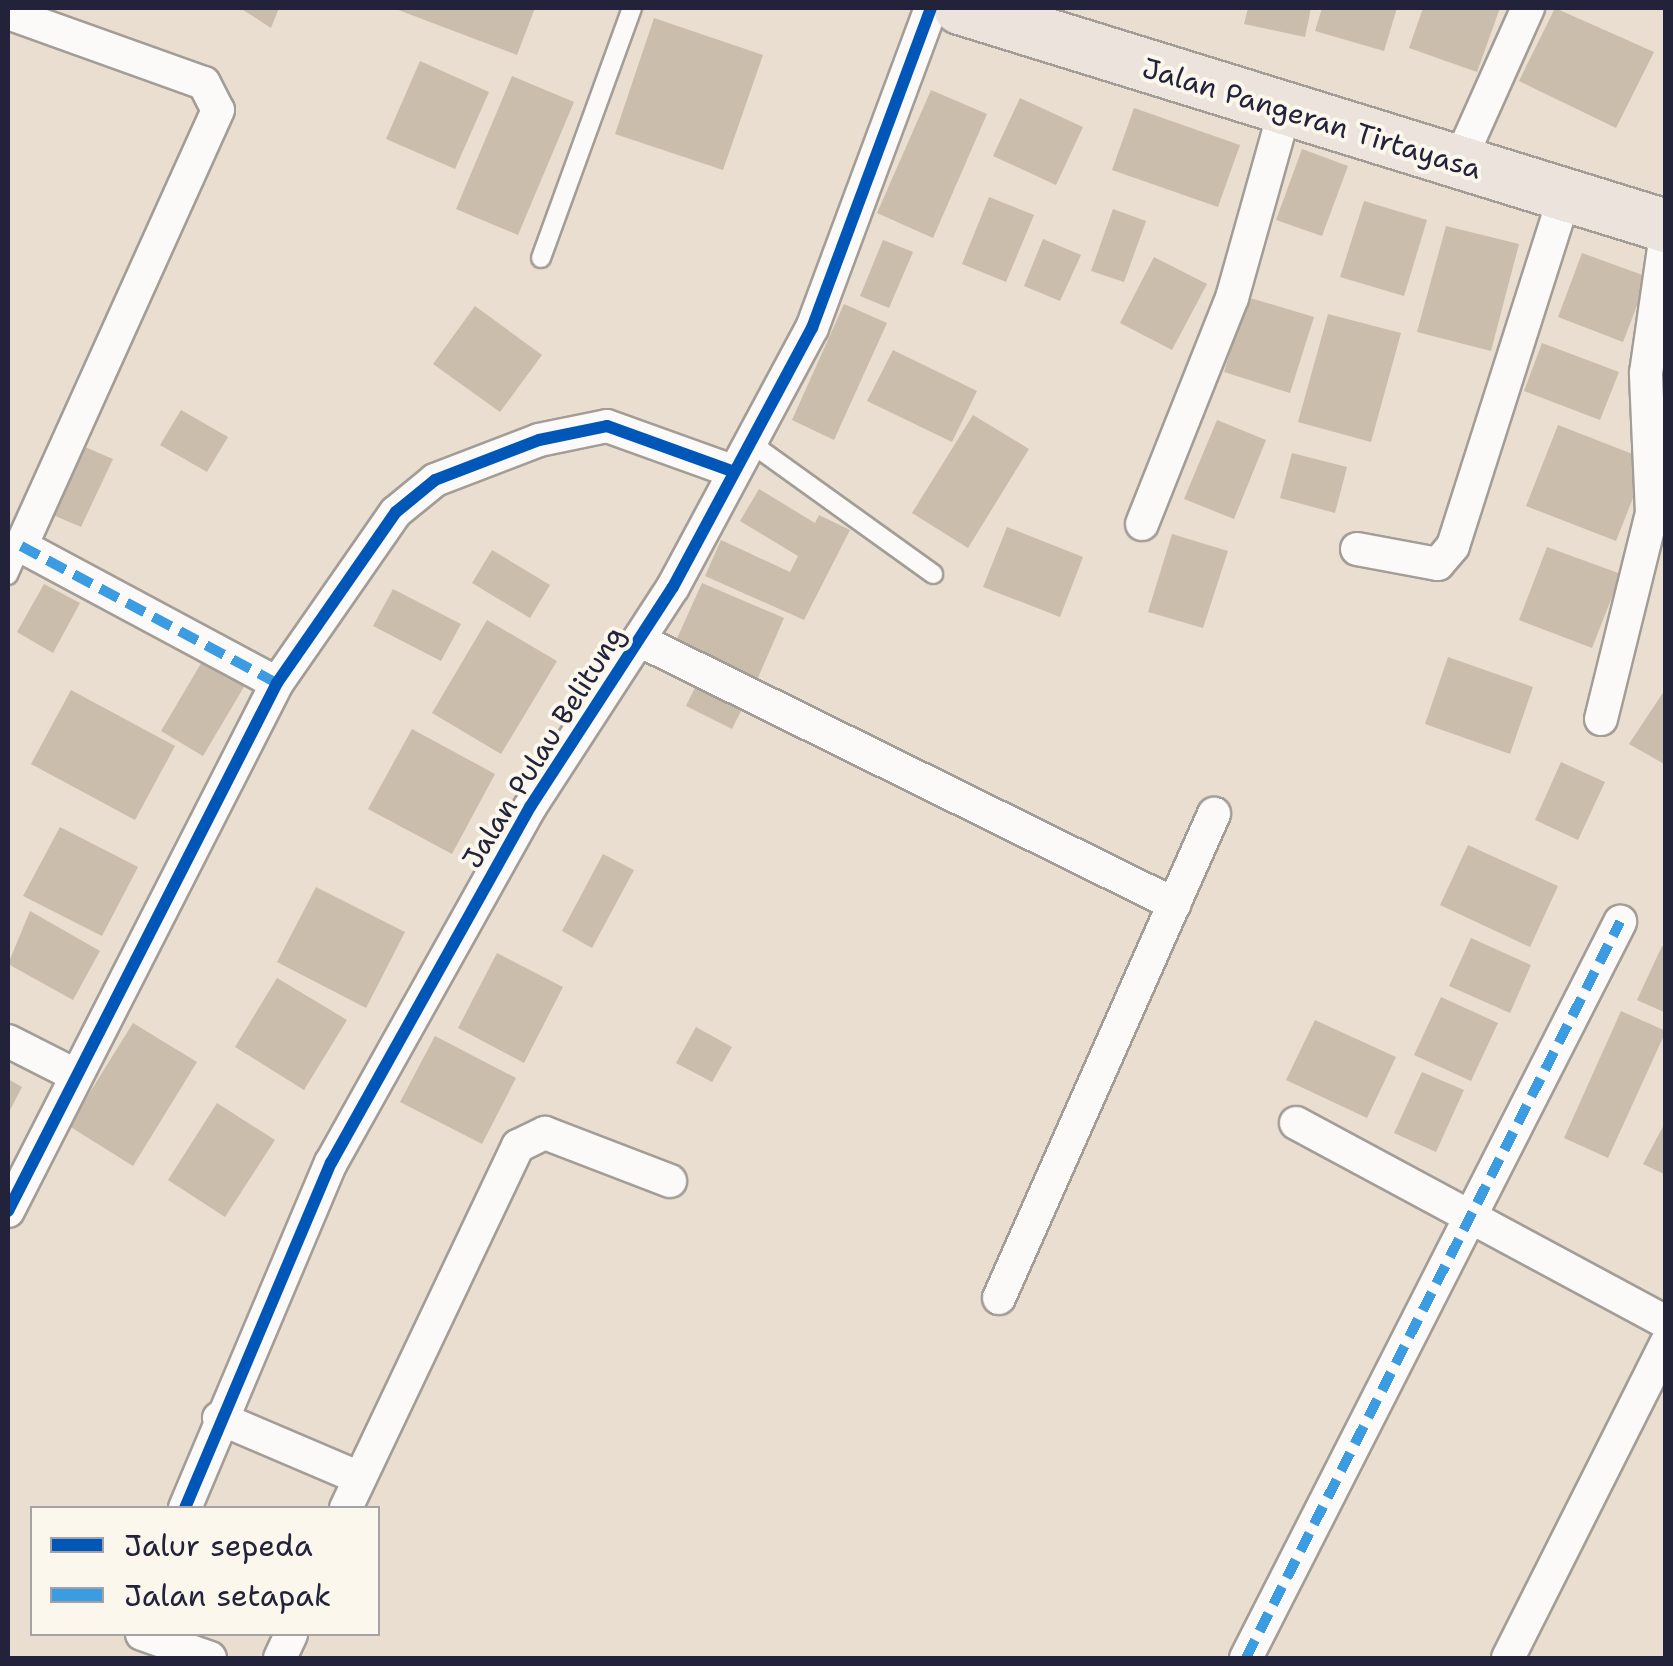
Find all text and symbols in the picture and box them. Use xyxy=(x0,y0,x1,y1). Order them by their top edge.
street label: Jalan Pangeran Tirtayasa xyxy=(1139,50,1485,186)
street label: Jalan Pulau Belitung xyxy=(455,620,631,874)
legend xyxy=(30,1506,380,1636)
text: Jalur sepeda xyxy=(124,1525,313,1566)
text: Jalan setapak xyxy=(124,1575,331,1616)

